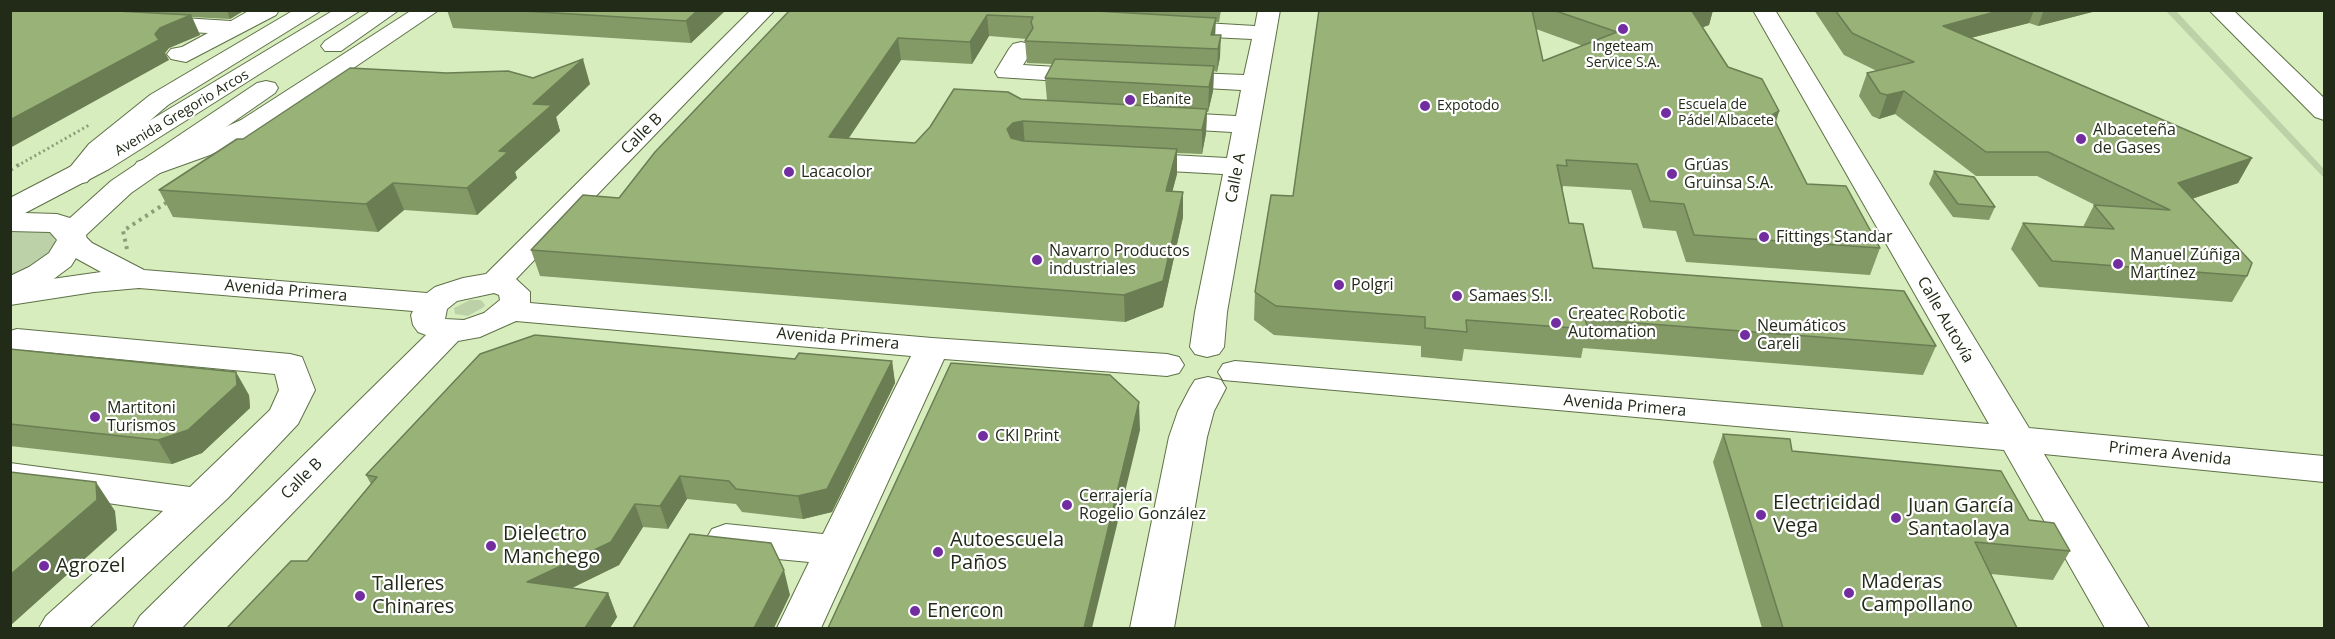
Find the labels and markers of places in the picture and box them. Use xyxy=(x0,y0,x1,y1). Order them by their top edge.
marker: Ingeteam Service S.A. xyxy=(1616,22,1630,36)
place label: Ingeteam Service S.A. xyxy=(1586,39,1660,72)
place label: Ebanite xyxy=(1142,92,1191,108)
marker: Ebanite xyxy=(1123,93,1137,107)
place label: Escuela de Pádel Albacete xyxy=(1678,97,1774,130)
place label: Expotodo xyxy=(1437,98,1499,114)
marker: Expotodo xyxy=(1418,99,1432,113)
marker: Escuela de Pádel Albacete xyxy=(1659,106,1673,120)
place label: Albaceteña de Gases xyxy=(2093,120,2176,158)
marker: Albaceteña de Gases xyxy=(2074,132,2088,146)
place label: Grúas Gruinsa S.A. xyxy=(1684,155,1774,193)
place label: Lacacolor xyxy=(801,162,872,182)
marker: Lacacolor xyxy=(782,165,796,179)
marker: Grúas Gruinsa S.A. xyxy=(1665,167,1679,181)
place label: Fittings Standar xyxy=(1776,227,1892,247)
marker: Fittings Standar xyxy=(1757,230,1771,244)
place label: Navarro Productos industriales xyxy=(1049,241,1190,279)
place label: Manuel Zúñiga Martínez xyxy=(2130,245,2240,283)
marker: Navarro Productos industriales xyxy=(1030,253,1044,267)
marker: Manuel Zúñiga Martínez xyxy=(2111,257,2125,271)
place label: Polgri xyxy=(1351,275,1394,295)
marker: Polgri xyxy=(1332,278,1346,292)
place label: Samaes S.l. xyxy=(1469,286,1552,306)
marker: Samaes S.l. xyxy=(1450,289,1464,303)
place label: Createc Robotic Automation xyxy=(1568,304,1685,342)
marker: Createc Robotic Automation xyxy=(1549,316,1563,330)
place label: Neumáticos Careli xyxy=(1757,316,1846,354)
marker: Neumáticos Careli xyxy=(1738,328,1752,342)
place label: Martitoni Turismos xyxy=(107,398,176,436)
marker: Martitoni Turismos xyxy=(88,410,102,424)
place label: CKI Print xyxy=(995,426,1059,446)
marker: CKI Print xyxy=(976,429,990,443)
place label: Cerrajería Rogelio González xyxy=(1079,486,1206,524)
place label: Electricidad Vega xyxy=(1773,491,1881,538)
place label: Juan García Santaolaya xyxy=(1908,494,2014,541)
marker: Cerrajería Rogelio González xyxy=(1060,498,1074,512)
marker: Electricidad Vega xyxy=(1754,508,1768,522)
marker: Juan García Santaolaya xyxy=(1889,511,1903,525)
place label: Dielectro Manchego xyxy=(503,522,600,569)
place label: Autoescuela Paños xyxy=(950,528,1064,575)
marker: Dielectro Manchego xyxy=(484,539,498,553)
marker: Autoescuela Paños xyxy=(931,545,945,559)
place label: Agrozel xyxy=(56,554,125,578)
marker: Agrozel xyxy=(37,559,51,573)
place label: Maderas Campollano xyxy=(1861,570,1973,617)
place label: Talleres Chinares xyxy=(372,572,454,619)
marker: Maderas Campollano xyxy=(1842,586,1856,600)
marker: Talleres Chinares xyxy=(353,589,367,603)
place label: Enercon xyxy=(927,599,1004,623)
marker: Enercon xyxy=(908,604,922,618)

